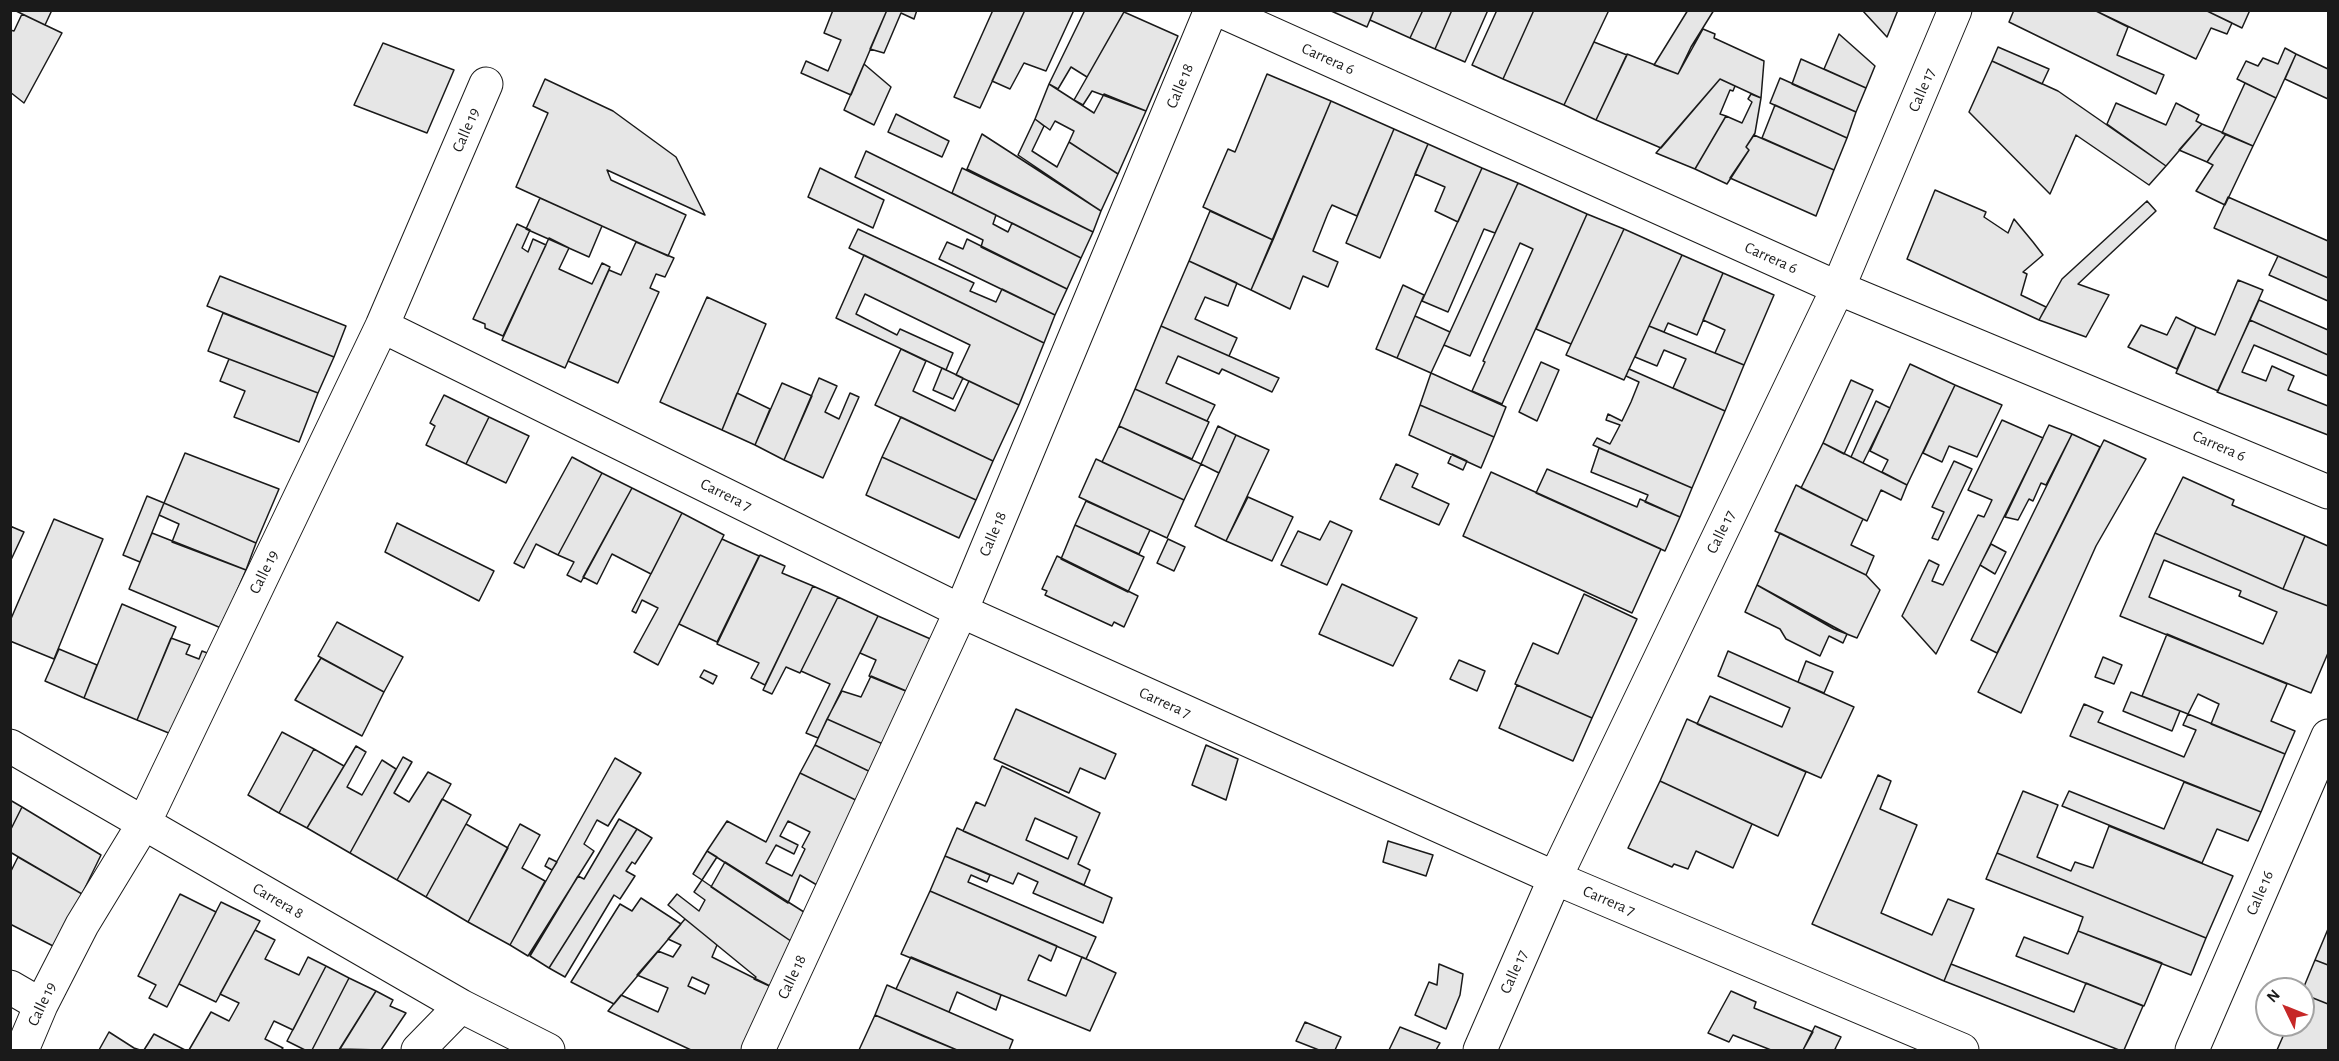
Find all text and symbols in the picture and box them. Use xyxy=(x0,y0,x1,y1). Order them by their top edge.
street label: Carrera 6 xyxy=(1299,39,1357,79)
street label: Calle 18 xyxy=(1162,61,1198,111)
street label: Calle 17 xyxy=(1904,65,1940,115)
street label: Calle 19 xyxy=(448,105,484,155)
street label: Carrera 6 xyxy=(1742,238,1800,278)
street label: Carrera 6 xyxy=(2190,426,2248,466)
street label: Carrera 7 xyxy=(697,474,755,516)
street label: Calle 17 xyxy=(1702,507,1740,557)
street label: Calle 18 xyxy=(975,509,1011,559)
street label: Calle 19 xyxy=(245,547,283,597)
street label: Carrera 7 xyxy=(1136,683,1194,723)
street label: Calle 16 xyxy=(2242,868,2278,918)
street label: Carrera 8 xyxy=(249,879,307,923)
street label: Carrera 7 xyxy=(1580,881,1638,921)
street label: Calle 17 xyxy=(1496,947,1532,997)
street label: Calle 18 xyxy=(773,952,811,1002)
north arrow xyxy=(2255,977,2315,1037)
street label: Calle 19 xyxy=(23,979,61,1029)
text: N xyxy=(2264,987,2283,1006)

